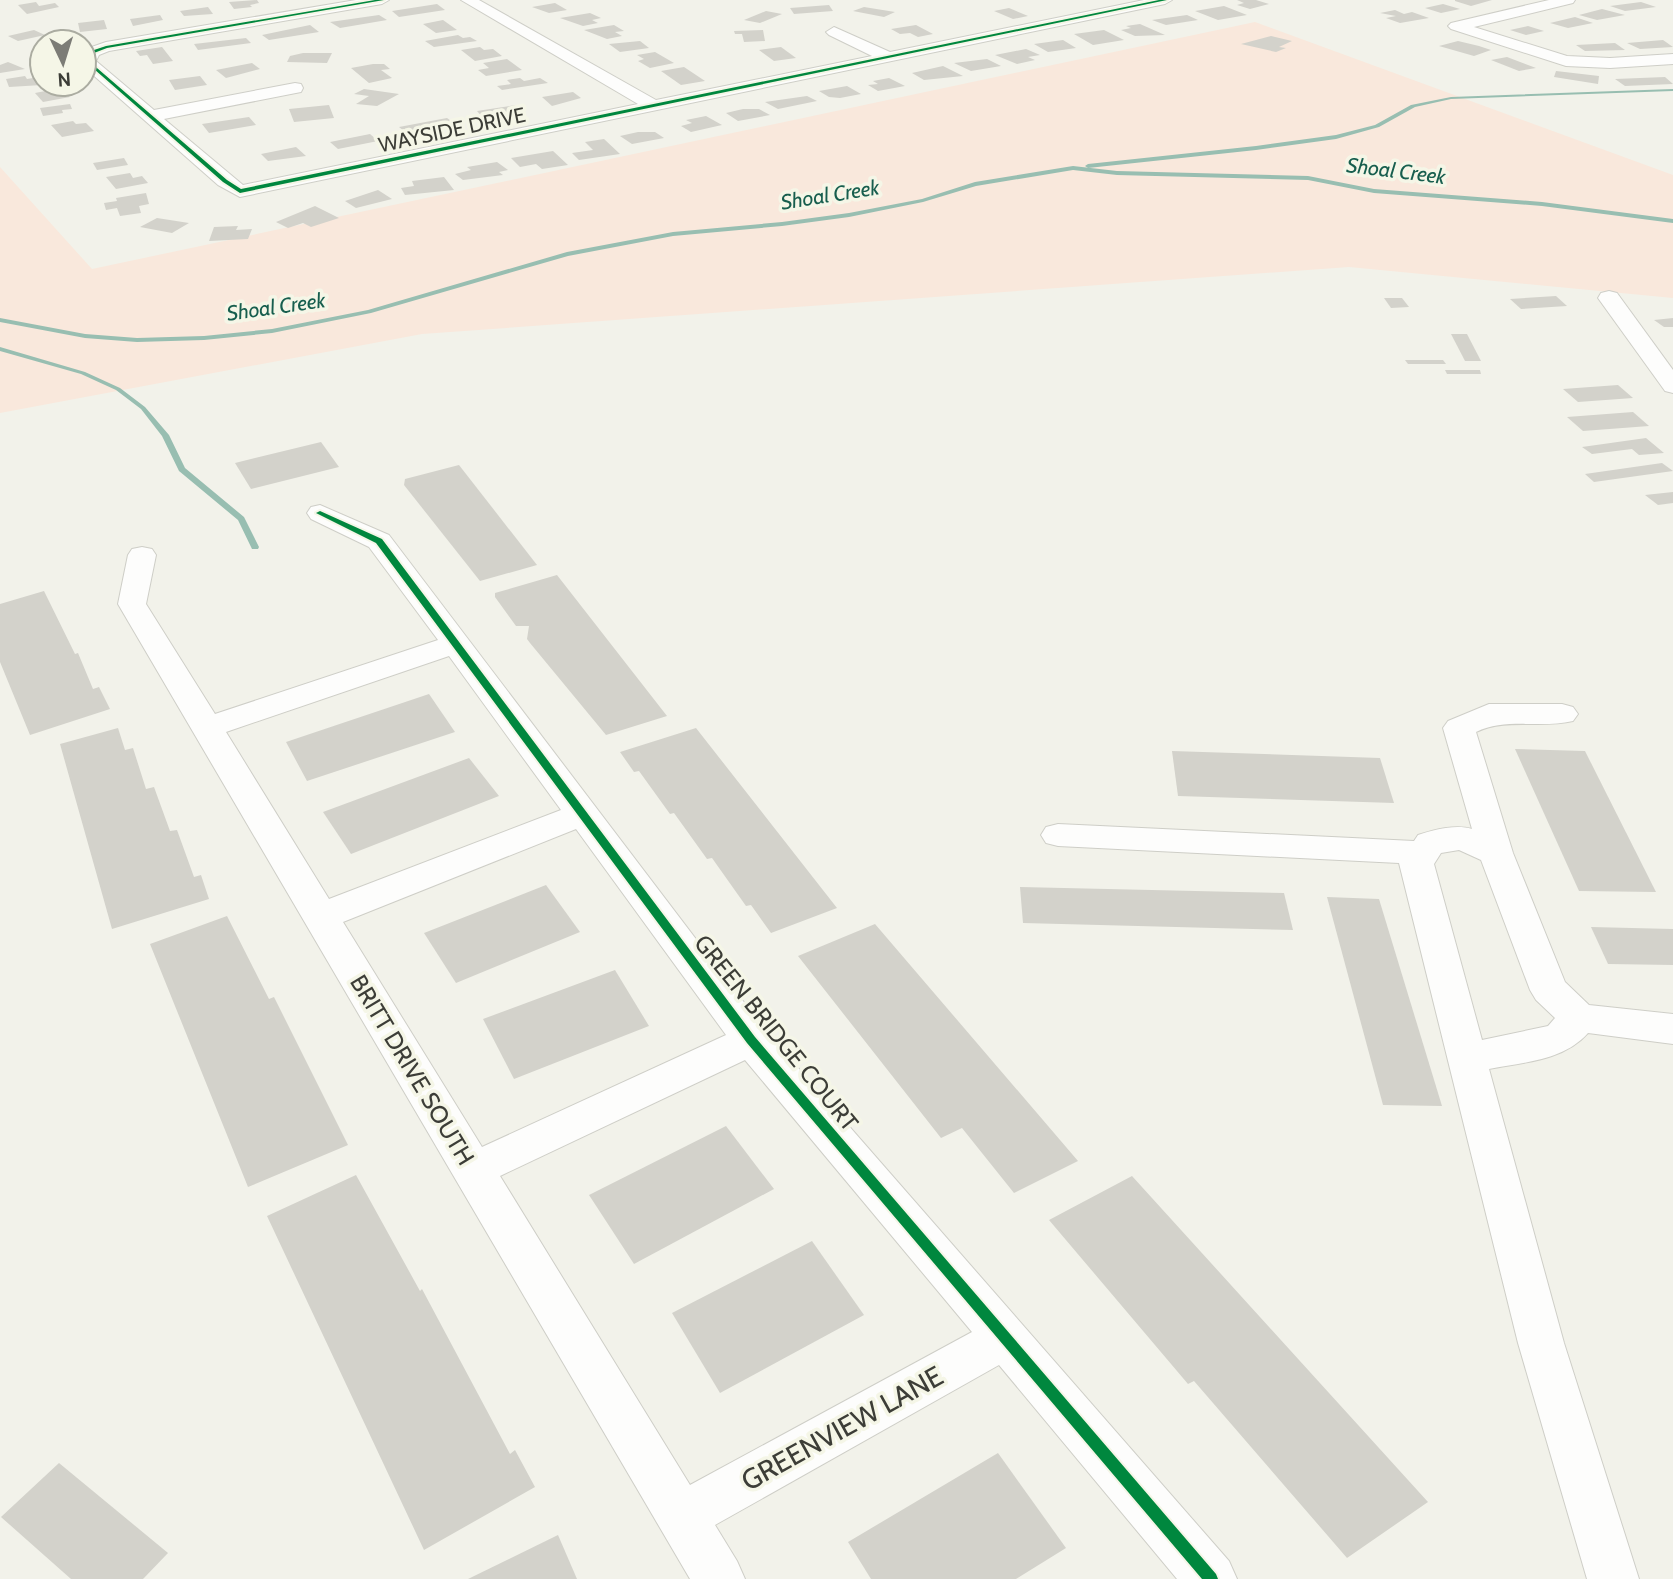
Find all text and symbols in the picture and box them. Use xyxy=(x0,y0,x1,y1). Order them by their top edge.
north arrow xyxy=(28,28,98,98)
text: N xyxy=(57,68,72,91)
street label: WAYSIDE DRIVE xyxy=(376,102,528,157)
water label: Shoal Creek xyxy=(1345,152,1448,189)
water label: Shoal Creek xyxy=(779,174,882,215)
water label: Shoal Creek xyxy=(225,287,328,326)
street label: GREEN BRIDGE COURT xyxy=(688,929,865,1137)
street label: BRITT DRIVE SOUTH xyxy=(344,969,481,1170)
street label: GREENVIEW LANE xyxy=(735,1358,949,1498)

